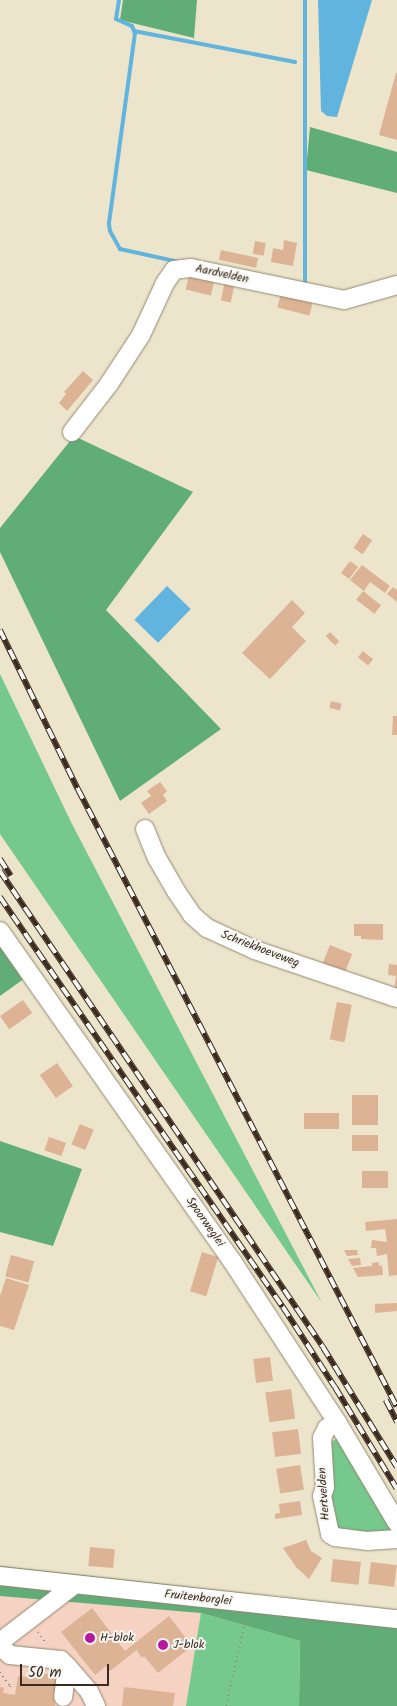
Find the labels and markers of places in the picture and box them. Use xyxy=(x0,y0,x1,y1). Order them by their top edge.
place label: H-blok xyxy=(100,1631,134,1645)
marker: H-blok xyxy=(84,1632,96,1644)
place label: J-blok xyxy=(173,1638,204,1652)
marker: J-blok xyxy=(157,1639,169,1651)

